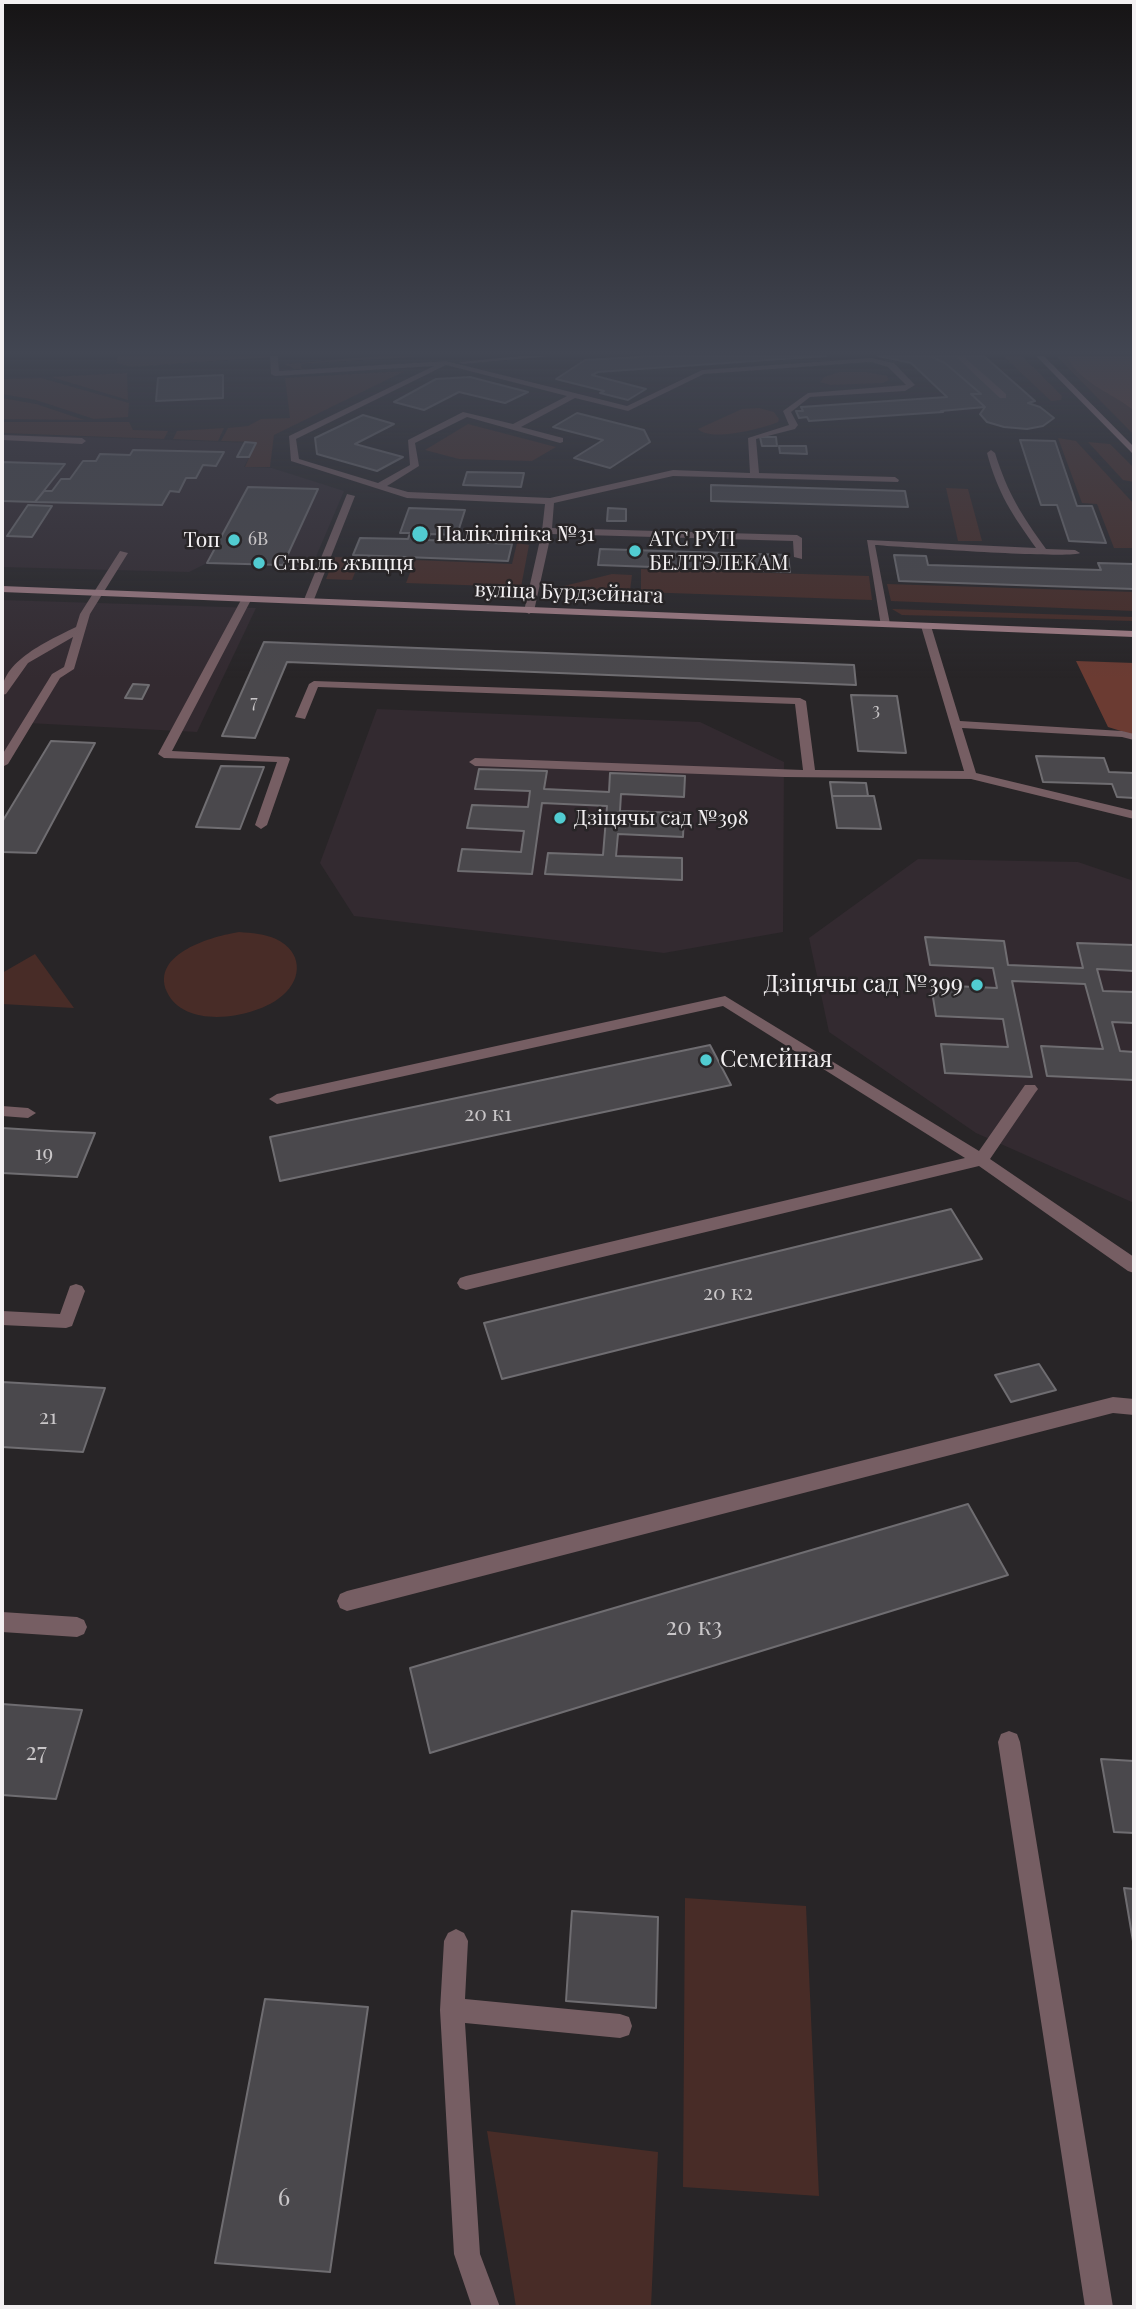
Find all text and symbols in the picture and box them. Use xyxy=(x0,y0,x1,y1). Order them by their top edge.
place label: Паліклініка №31 xyxy=(436,521,594,547)
marker: Паліклініка №31 xyxy=(410,524,430,544)
place label: АТС РУП БЕЛТЭЛЕКАМ xyxy=(649,526,789,576)
place label: Топ xyxy=(184,527,220,553)
house number: 6В xyxy=(248,528,268,550)
marker: Топ xyxy=(226,532,242,548)
marker: АТС РУП БЕЛТЭЛЕКАМ xyxy=(627,543,643,559)
place label: Стыль жыцця xyxy=(273,550,414,576)
marker: Стыль жыцця xyxy=(251,555,267,571)
street label: вуліца Бурдзейнага xyxy=(474,577,664,609)
house number: 7 xyxy=(250,691,258,713)
house number: 3 xyxy=(872,699,880,721)
place label: Дзіцячы сад №398 xyxy=(574,805,749,831)
marker: Дзіцячы сад №398 xyxy=(552,810,568,826)
place label: Дзіцячы сад №399 xyxy=(764,971,963,999)
marker: Дзіцячы сад №399 xyxy=(969,977,985,993)
place label: Семейная xyxy=(720,1046,832,1074)
marker: Семейная xyxy=(698,1052,714,1068)
house number: 20 к1 xyxy=(464,1101,512,1127)
house number: 19 xyxy=(35,1140,53,1166)
house number: 20 к2 xyxy=(703,1280,753,1306)
house number: 21 xyxy=(39,1404,57,1430)
house number: 20 к3 xyxy=(666,1614,722,1642)
house number: 27 xyxy=(25,1739,47,1767)
house number: 6 xyxy=(278,2185,290,2213)

